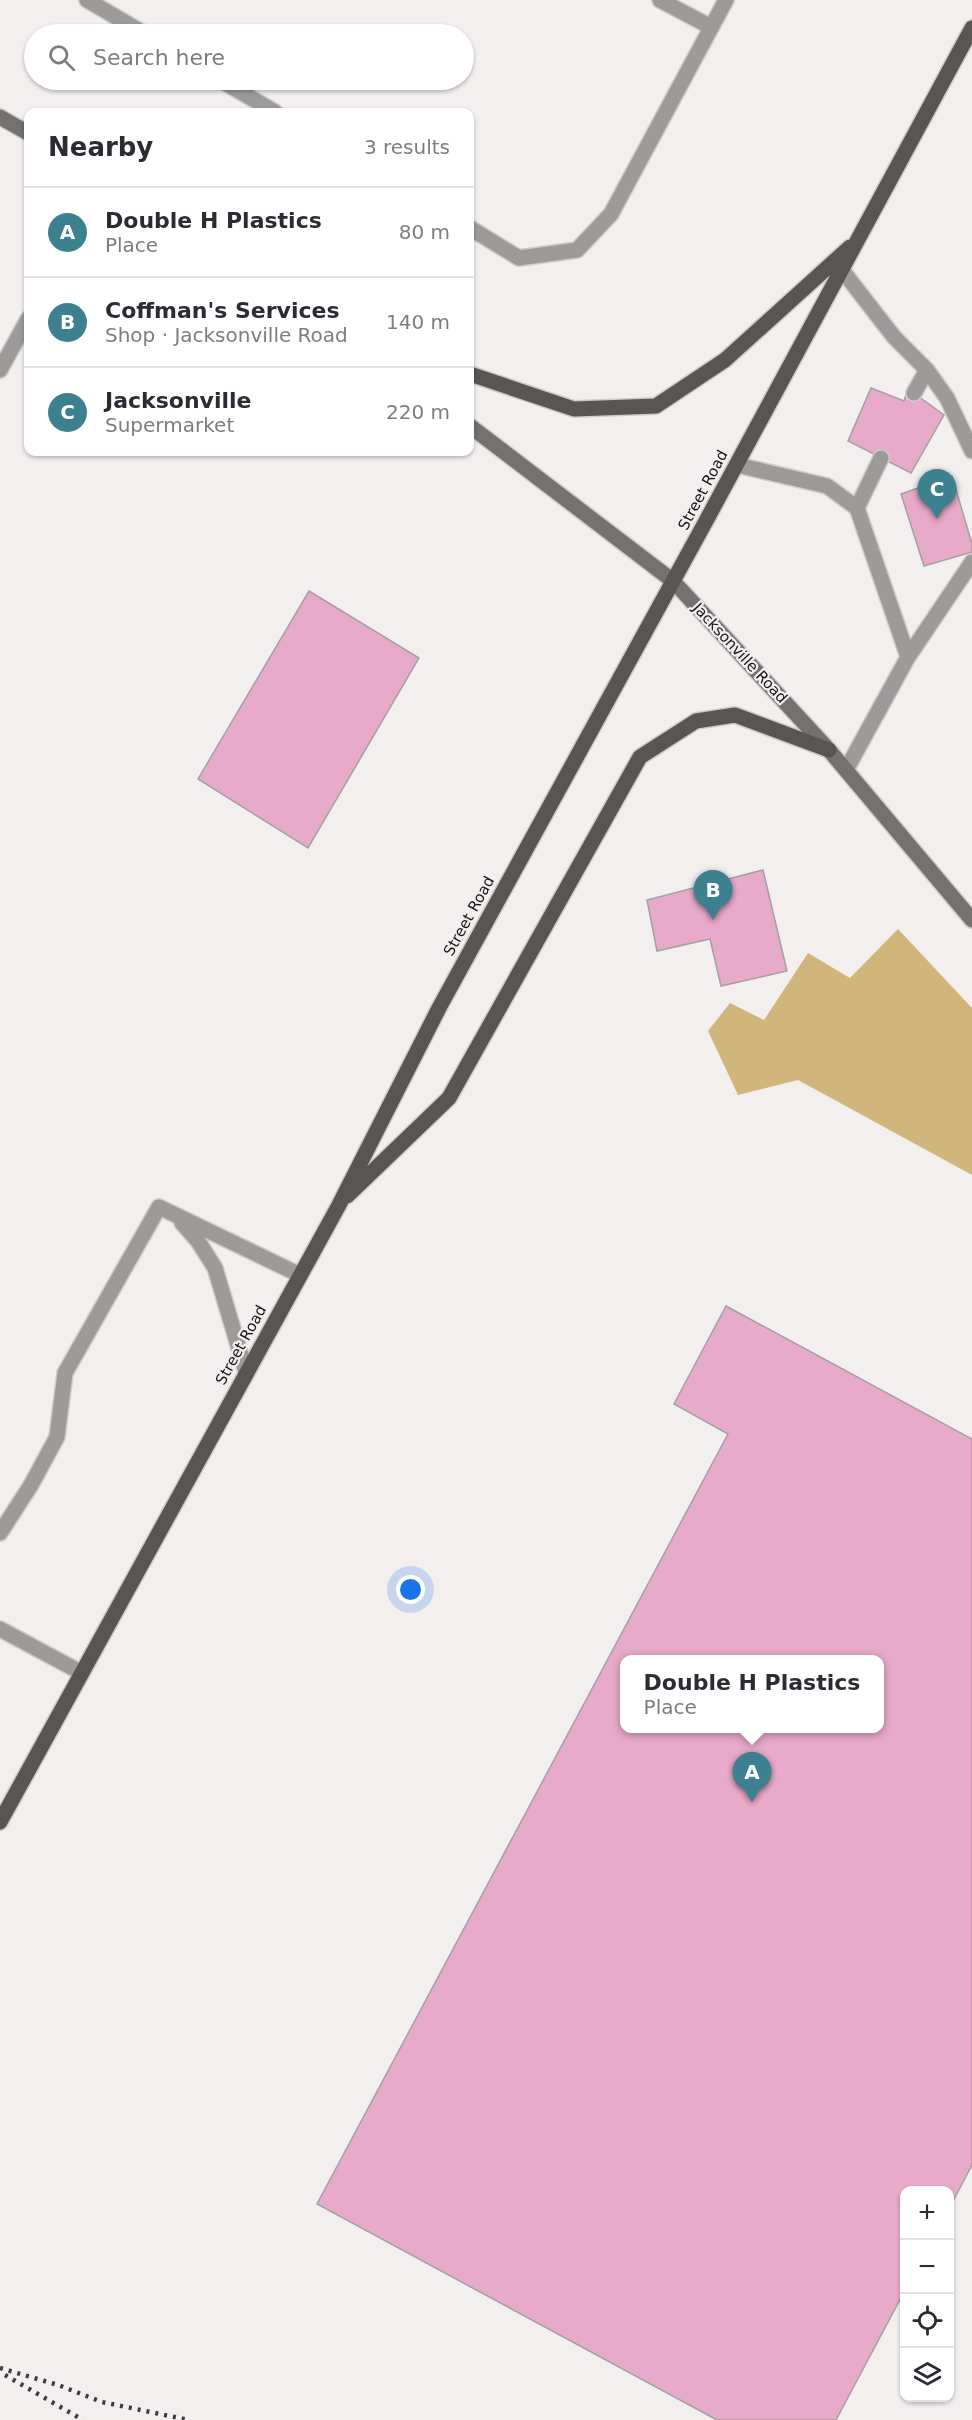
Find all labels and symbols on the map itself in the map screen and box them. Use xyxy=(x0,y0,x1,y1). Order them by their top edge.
street label: Street Road xyxy=(674,447,732,533)
pin: C xyxy=(918,470,956,519)
street label: Jacksonville Road xyxy=(688,599,791,707)
pin: B xyxy=(694,870,732,920)
street label: Street Road xyxy=(440,873,498,959)
street label: Street Road xyxy=(212,1302,270,1388)
your location xyxy=(396,1575,425,1604)
pin: A xyxy=(732,1752,771,1802)

